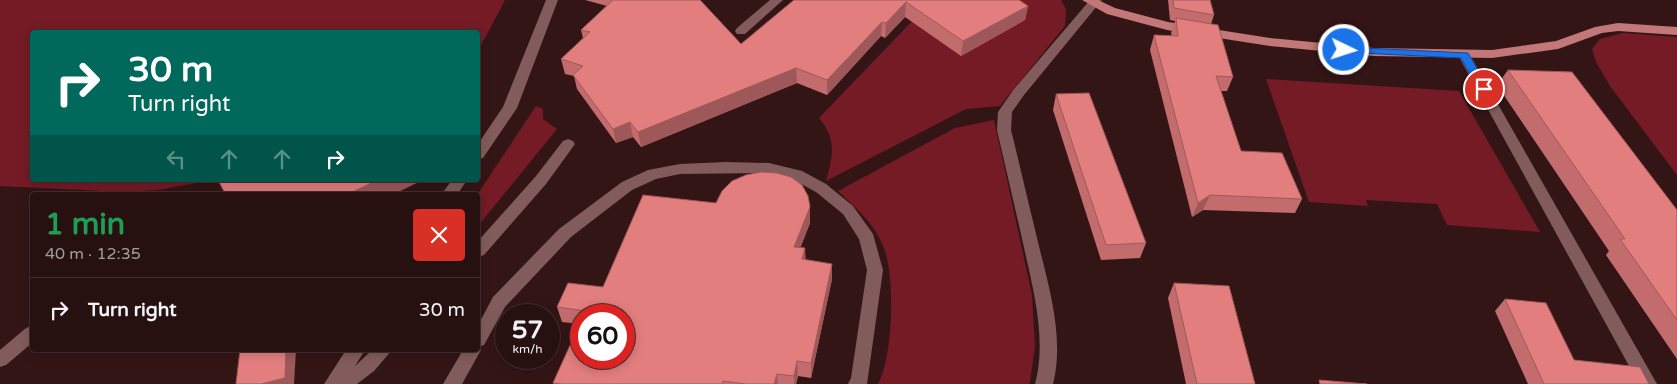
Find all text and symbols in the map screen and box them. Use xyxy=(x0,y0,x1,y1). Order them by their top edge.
position arrow xyxy=(1317,23,1369,75)
text: 30 m xyxy=(128,49,213,91)
icon: right xyxy=(45,50,110,115)
pin xyxy=(1463,68,1505,110)
icon: arrive xyxy=(1470,75,1498,103)
text: Turn right xyxy=(128,91,230,117)
icon: left xyxy=(162,145,190,173)
icon: ahead xyxy=(215,145,243,173)
icon: ahead xyxy=(268,145,296,173)
icon: right xyxy=(321,145,349,173)
text: 1 min xyxy=(45,206,125,243)
button: close xyxy=(413,209,465,261)
text: 40 m · 12:35 xyxy=(45,244,141,264)
icon: right xyxy=(45,296,73,324)
text: Turn right xyxy=(88,299,176,321)
text: 30 m xyxy=(419,299,465,321)
speed limit sign: 60 xyxy=(570,304,635,369)
text: 57 xyxy=(512,315,543,345)
text: km/h xyxy=(512,342,543,356)

